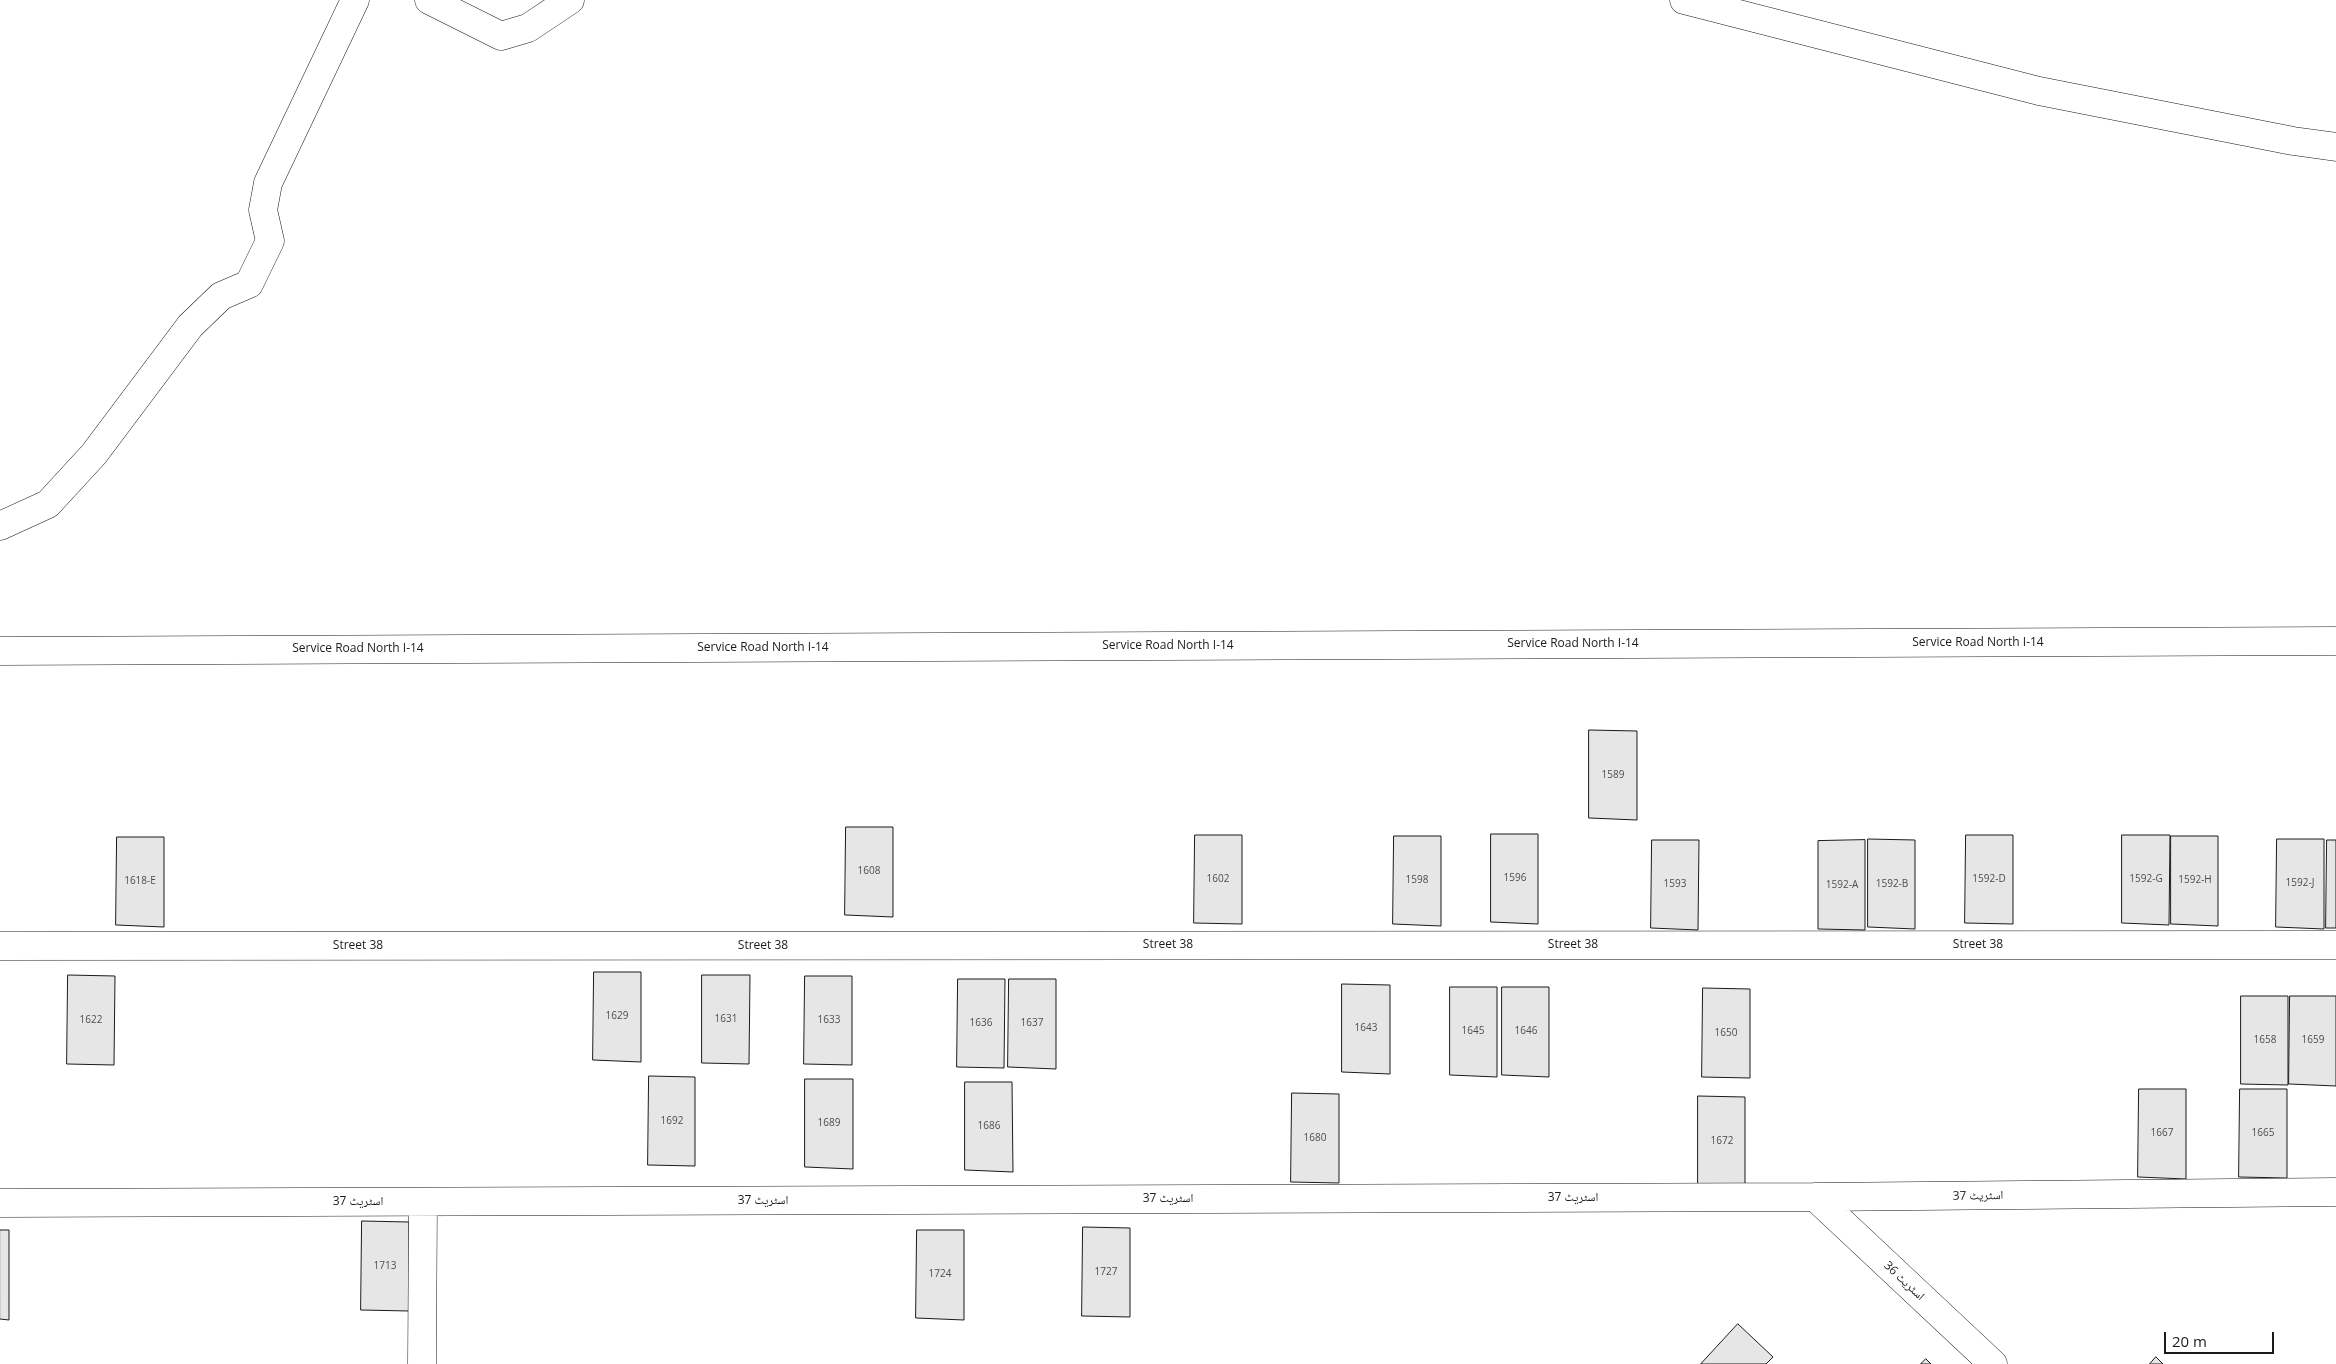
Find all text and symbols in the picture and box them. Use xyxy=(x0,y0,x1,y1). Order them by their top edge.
street label: Service Road North I-14 xyxy=(1912,636,2044,650)
street label: Service Road North I-14 xyxy=(1507,637,1639,651)
street label: Service Road North I-14 xyxy=(1102,639,1234,653)
street label: Service Road North I-14 xyxy=(697,641,829,655)
street label: Service Road North I-14 xyxy=(292,642,424,656)
house number: 1589 xyxy=(1602,769,1624,781)
house number: 1608 xyxy=(858,865,880,877)
house number: 1596 xyxy=(1504,872,1526,884)
house number: 1602 xyxy=(1207,873,1229,885)
house number: 1592-D xyxy=(1972,873,2006,885)
house number: 1592-G xyxy=(2129,873,2163,885)
house number: 1598 xyxy=(1406,874,1428,886)
house number: 1592-H xyxy=(2178,874,2212,886)
house number: 1618-E xyxy=(124,875,156,887)
house number: 1592-J xyxy=(2286,877,2314,889)
house number: 1593 xyxy=(1664,878,1686,890)
house number: 1592-B xyxy=(1876,878,1908,890)
house number: 1592-A xyxy=(1826,879,1858,891)
street label: Street 38 xyxy=(1143,938,1193,952)
street label: Street 38 xyxy=(1548,938,1598,952)
street label: Street 38 xyxy=(1953,938,2003,952)
street label: Street 38 xyxy=(333,939,383,953)
street label: Street 38 xyxy=(738,939,788,953)
house number: 1629 xyxy=(606,1010,628,1022)
house number: 1631 xyxy=(715,1013,737,1025)
house number: 1622 xyxy=(80,1014,102,1026)
house number: 1633 xyxy=(818,1014,840,1026)
house number: 1636 xyxy=(970,1017,992,1029)
house number: 1637 xyxy=(1021,1017,1043,1029)
house number: 1643 xyxy=(1355,1022,1377,1034)
house number: 1645 xyxy=(1462,1025,1484,1037)
house number: 1646 xyxy=(1515,1025,1537,1037)
house number: 1650 xyxy=(1715,1027,1737,1039)
house number: 1658 xyxy=(2254,1034,2276,1046)
house number: 1659 xyxy=(2302,1034,2324,1046)
house number: 1692 xyxy=(661,1115,683,1127)
house number: 1689 xyxy=(818,1117,840,1129)
house number: 1686 xyxy=(978,1120,1000,1132)
house number: 1667 xyxy=(2151,1127,2173,1139)
house number: 1665 xyxy=(2252,1127,2274,1139)
house number: 1680 xyxy=(1304,1132,1326,1144)
house number: 1672 xyxy=(1711,1135,1733,1147)
street label: اسٹریٹ 37 xyxy=(1953,1188,2003,1204)
street label: اسٹریٹ 37 xyxy=(1548,1191,1598,1205)
street label: اسٹریٹ 37 xyxy=(1143,1192,1193,1206)
street label: اسٹریٹ 37 xyxy=(738,1194,788,1208)
street label: اسٹریٹ 37 xyxy=(333,1195,383,1209)
street label: اسٹریٹ 36 xyxy=(1881,1258,1927,1304)
house number: 1713 xyxy=(374,1260,396,1272)
house number: 1727 xyxy=(1095,1266,1117,1278)
house number: 1724 xyxy=(929,1268,951,1280)
scale bar xyxy=(2166,1322,2276,1354)
text: 20 m xyxy=(2172,1331,2207,1351)

